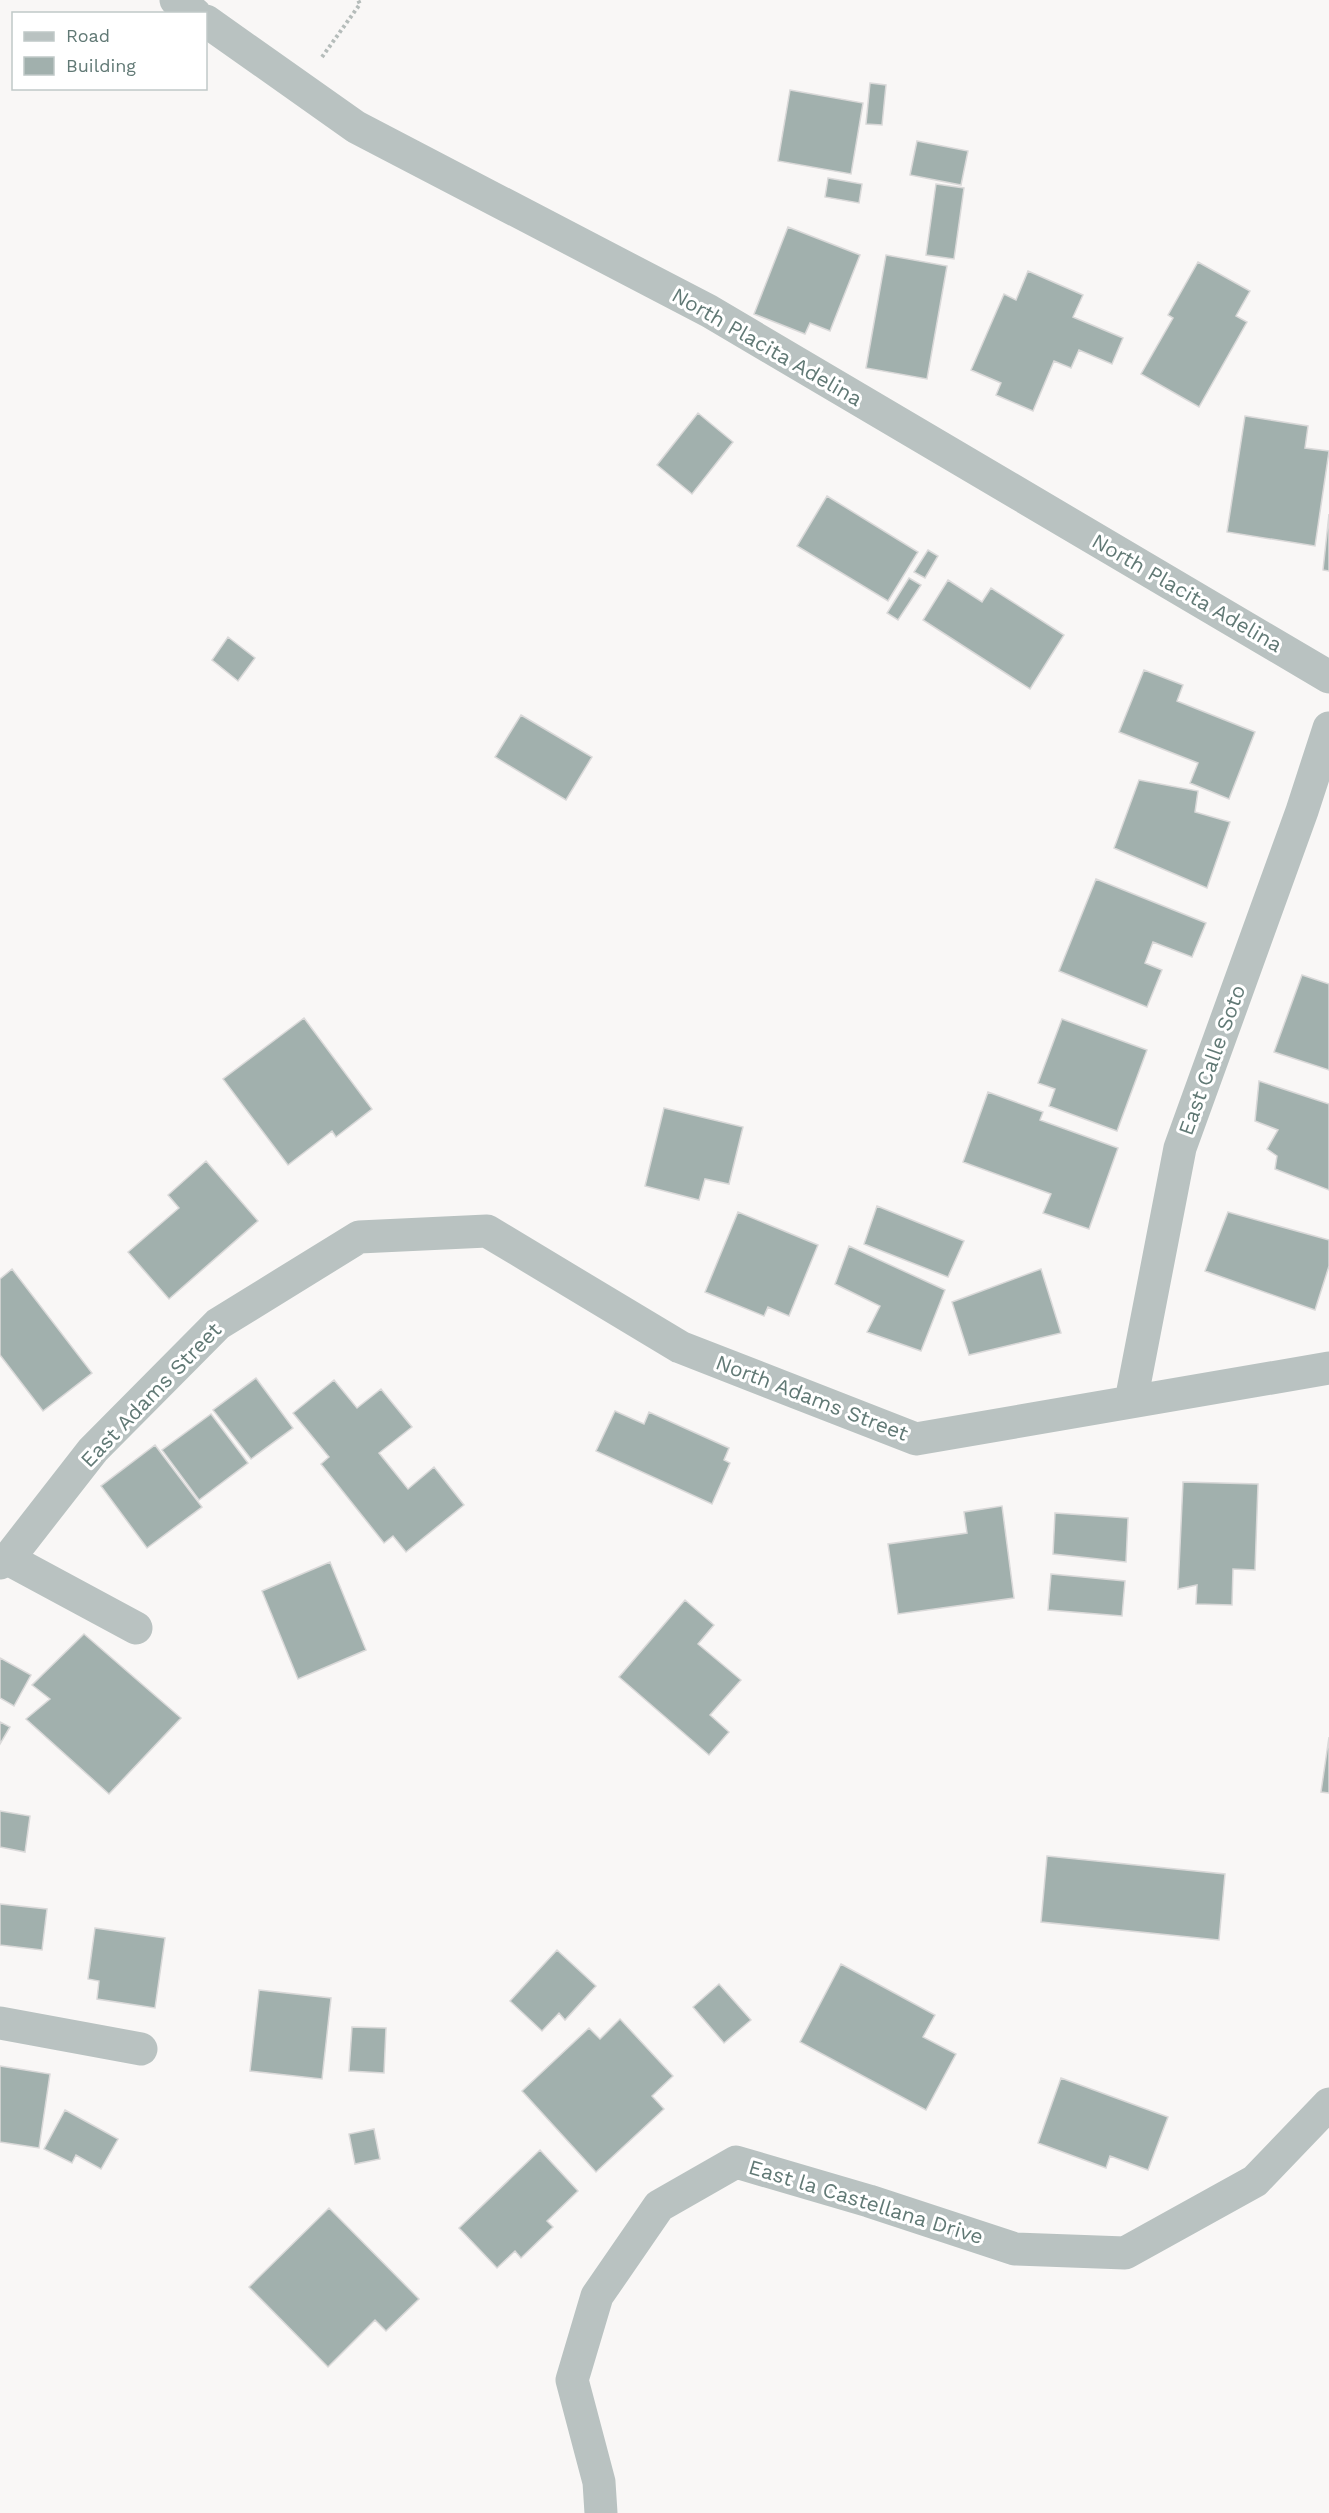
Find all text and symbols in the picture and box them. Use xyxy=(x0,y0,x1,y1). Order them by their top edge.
legend xyxy=(12,12,207,90)
text: Road xyxy=(66,25,110,46)
text: Building xyxy=(66,55,136,76)
street label: North Placita Adelina xyxy=(668,282,867,411)
street label: North Placita Adelina xyxy=(1088,528,1287,657)
street label: East Calle Soto xyxy=(1173,981,1250,1138)
street label: East Adams Street xyxy=(75,1317,226,1472)
street label: North Adams Street xyxy=(712,1349,912,1446)
street label: East la Castellana Drive xyxy=(746,2154,987,2249)

